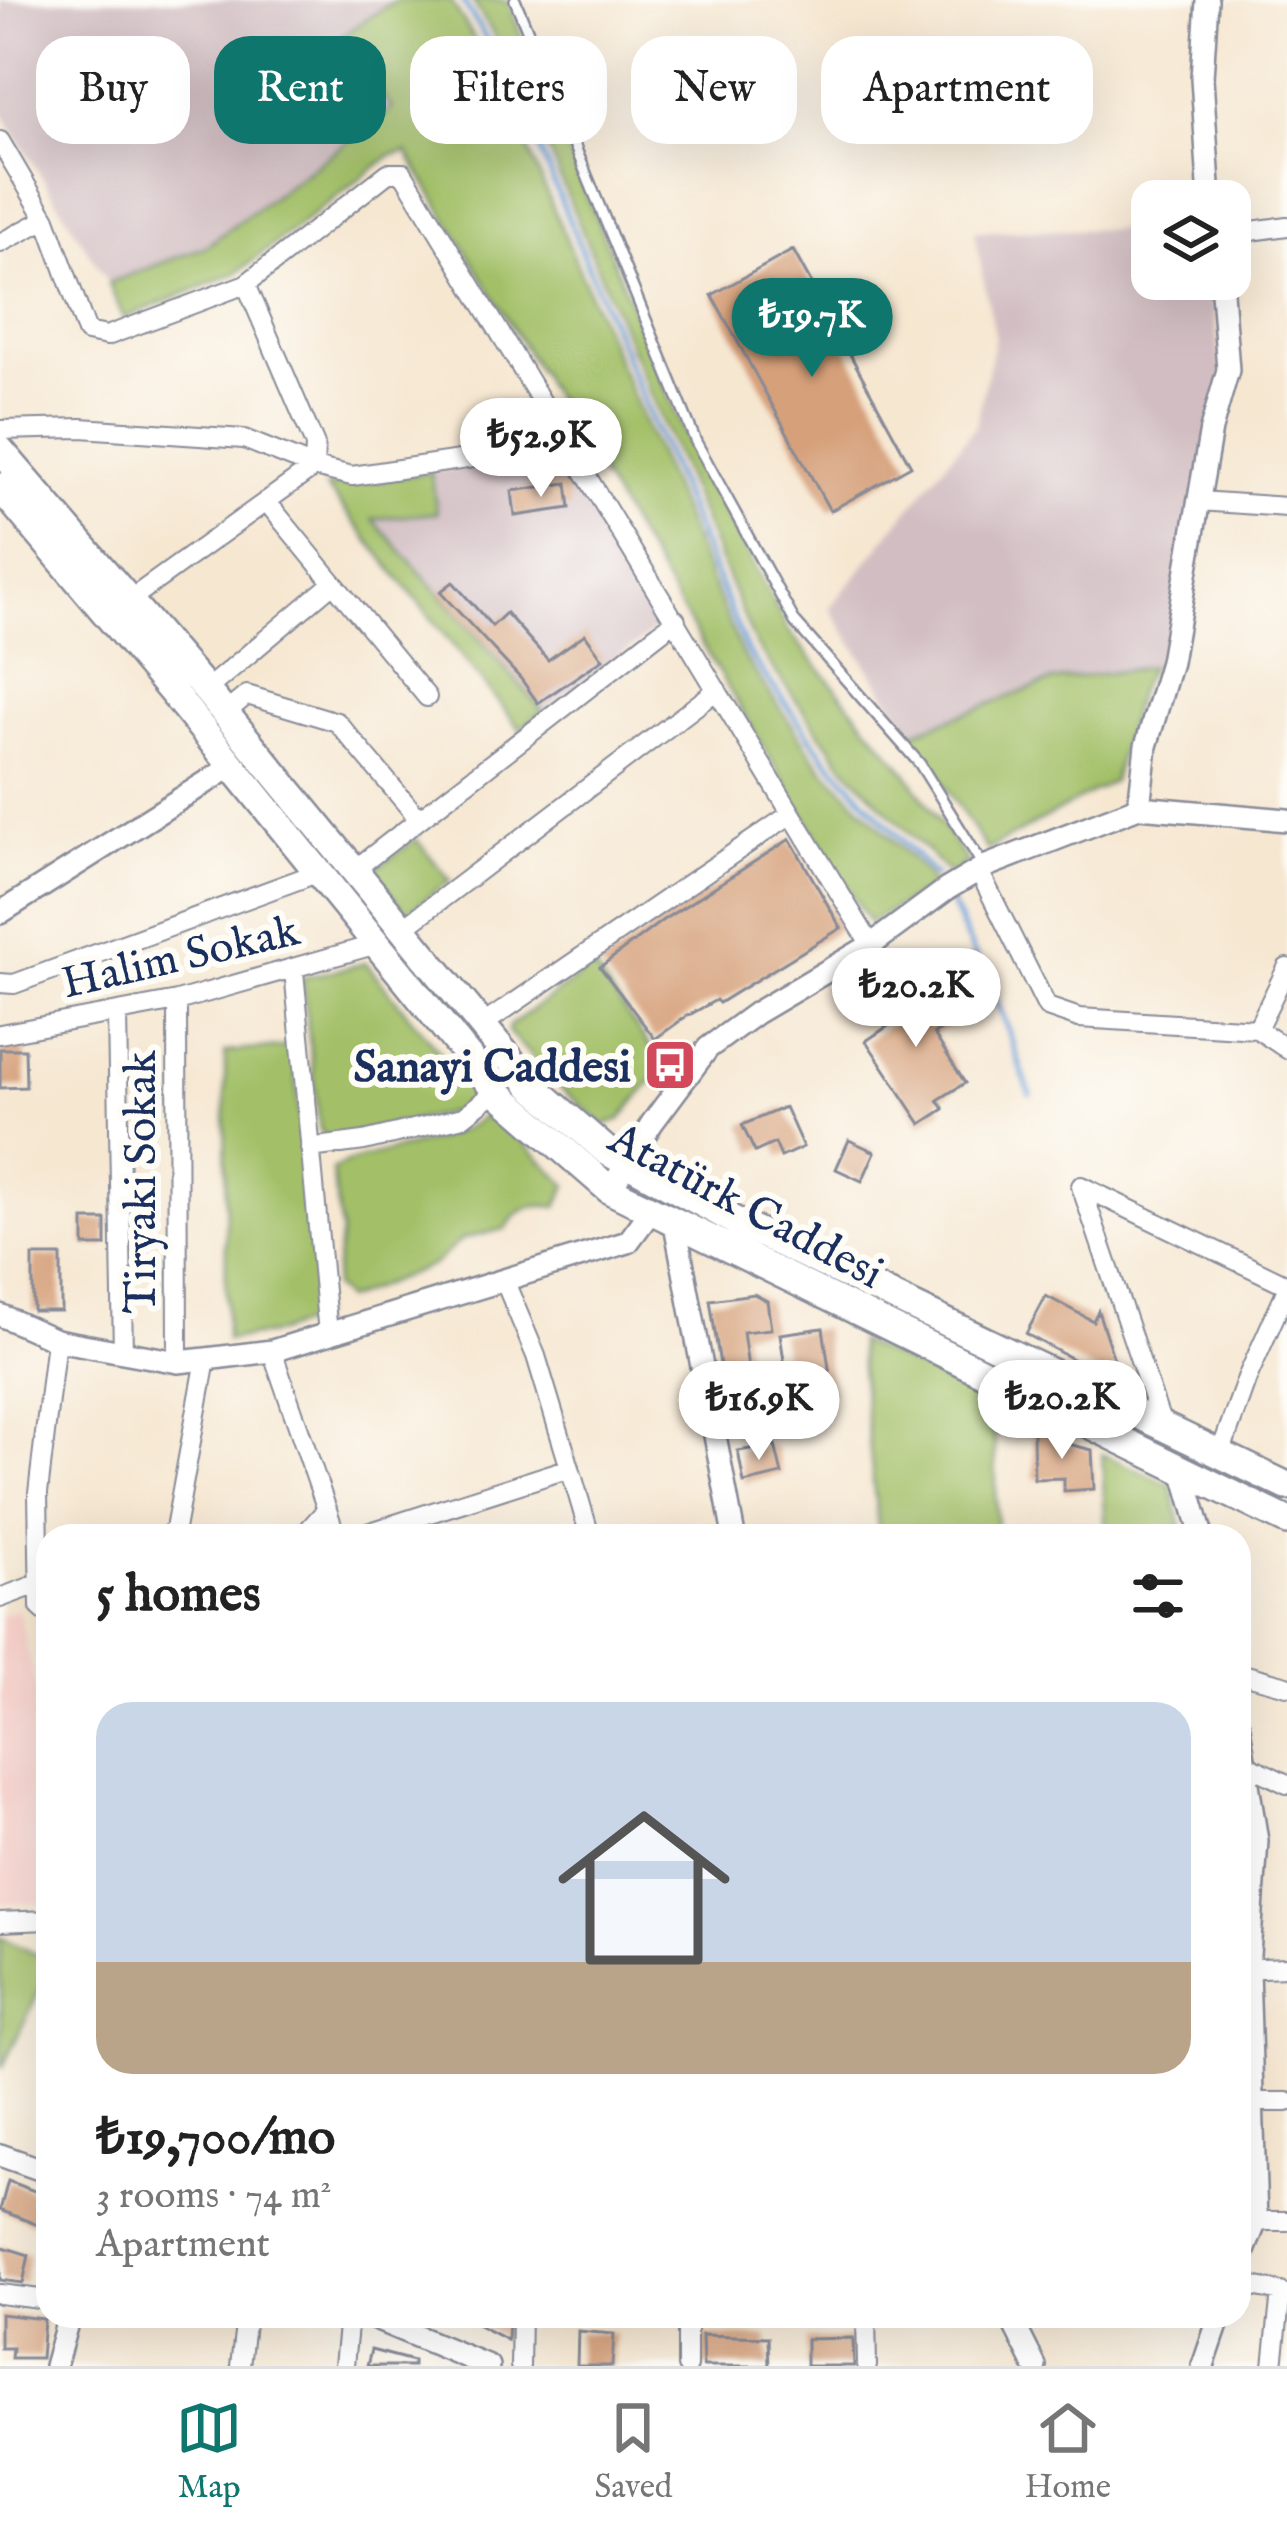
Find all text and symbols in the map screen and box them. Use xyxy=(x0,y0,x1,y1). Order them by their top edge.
chip: Buy xyxy=(36,36,190,144)
chip: Rent xyxy=(214,36,386,144)
chip: Filters xyxy=(410,36,607,144)
chip: New xyxy=(631,36,797,144)
chip: Apartment xyxy=(821,36,1093,144)
map controls xyxy=(1131,180,1251,300)
button: layers xyxy=(1131,180,1251,300)
pin: ₺19.7K xyxy=(714,278,910,380)
text: ₺19.7K xyxy=(759,292,865,341)
pin: ₺52.9K xyxy=(443,398,639,500)
text: ₺52.9K xyxy=(487,412,595,461)
street label: Halim Sokak xyxy=(57,903,306,1013)
pin: ₺20.2K xyxy=(818,948,1014,1050)
text: ₺20.2K xyxy=(859,962,973,1011)
bus stop icon: Sanayi Caddesi xyxy=(642,1037,698,1093)
place label: Sanayi Caddesi xyxy=(353,1040,631,1097)
street label: Tiryaki Sokak xyxy=(114,1049,171,1314)
street label: Atatürk Caddesi xyxy=(598,1110,892,1303)
pin: ₺20.2K xyxy=(964,1360,1160,1462)
pin: ₺16.9K xyxy=(661,1361,857,1463)
text: ₺20.2K xyxy=(1005,1374,1119,1423)
text: ₺16.9K xyxy=(706,1375,812,1424)
icon: filters xyxy=(1125,1563,1191,1629)
text: 5 homes xyxy=(96,1564,261,1629)
icon: home xyxy=(536,1780,752,1996)
text: ₺19,700/mo xyxy=(96,2107,335,2172)
text: 3 rooms · 74 m² xyxy=(96,2172,332,2221)
text: Apartment xyxy=(96,2221,270,2270)
tab: Map xyxy=(176,2395,242,2509)
tab: Saved xyxy=(594,2395,672,2509)
tab: Home xyxy=(1025,2395,1111,2509)

